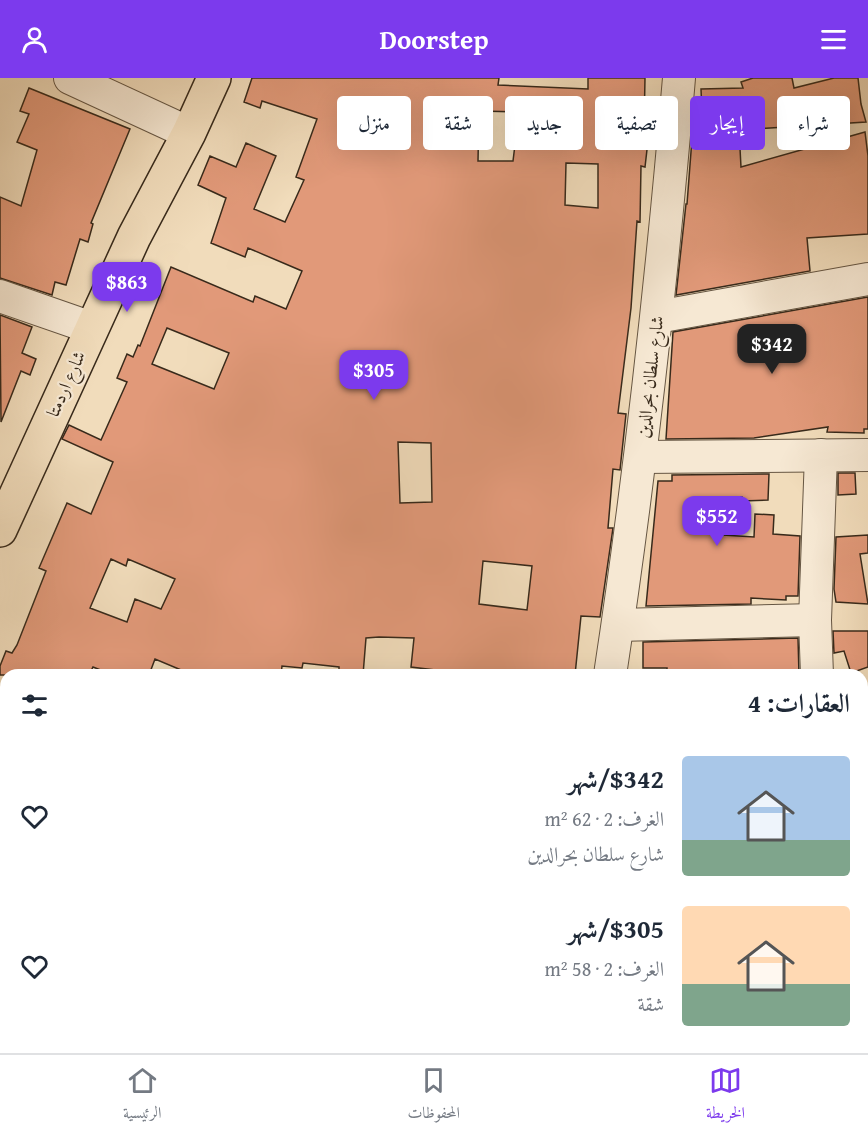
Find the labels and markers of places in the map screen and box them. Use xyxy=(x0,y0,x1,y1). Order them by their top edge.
pin: $863 xyxy=(91,262,163,313)
pin: $342 xyxy=(736,324,808,375)
pin: $305 xyxy=(338,350,410,401)
pin: $552 xyxy=(681,496,753,547)

